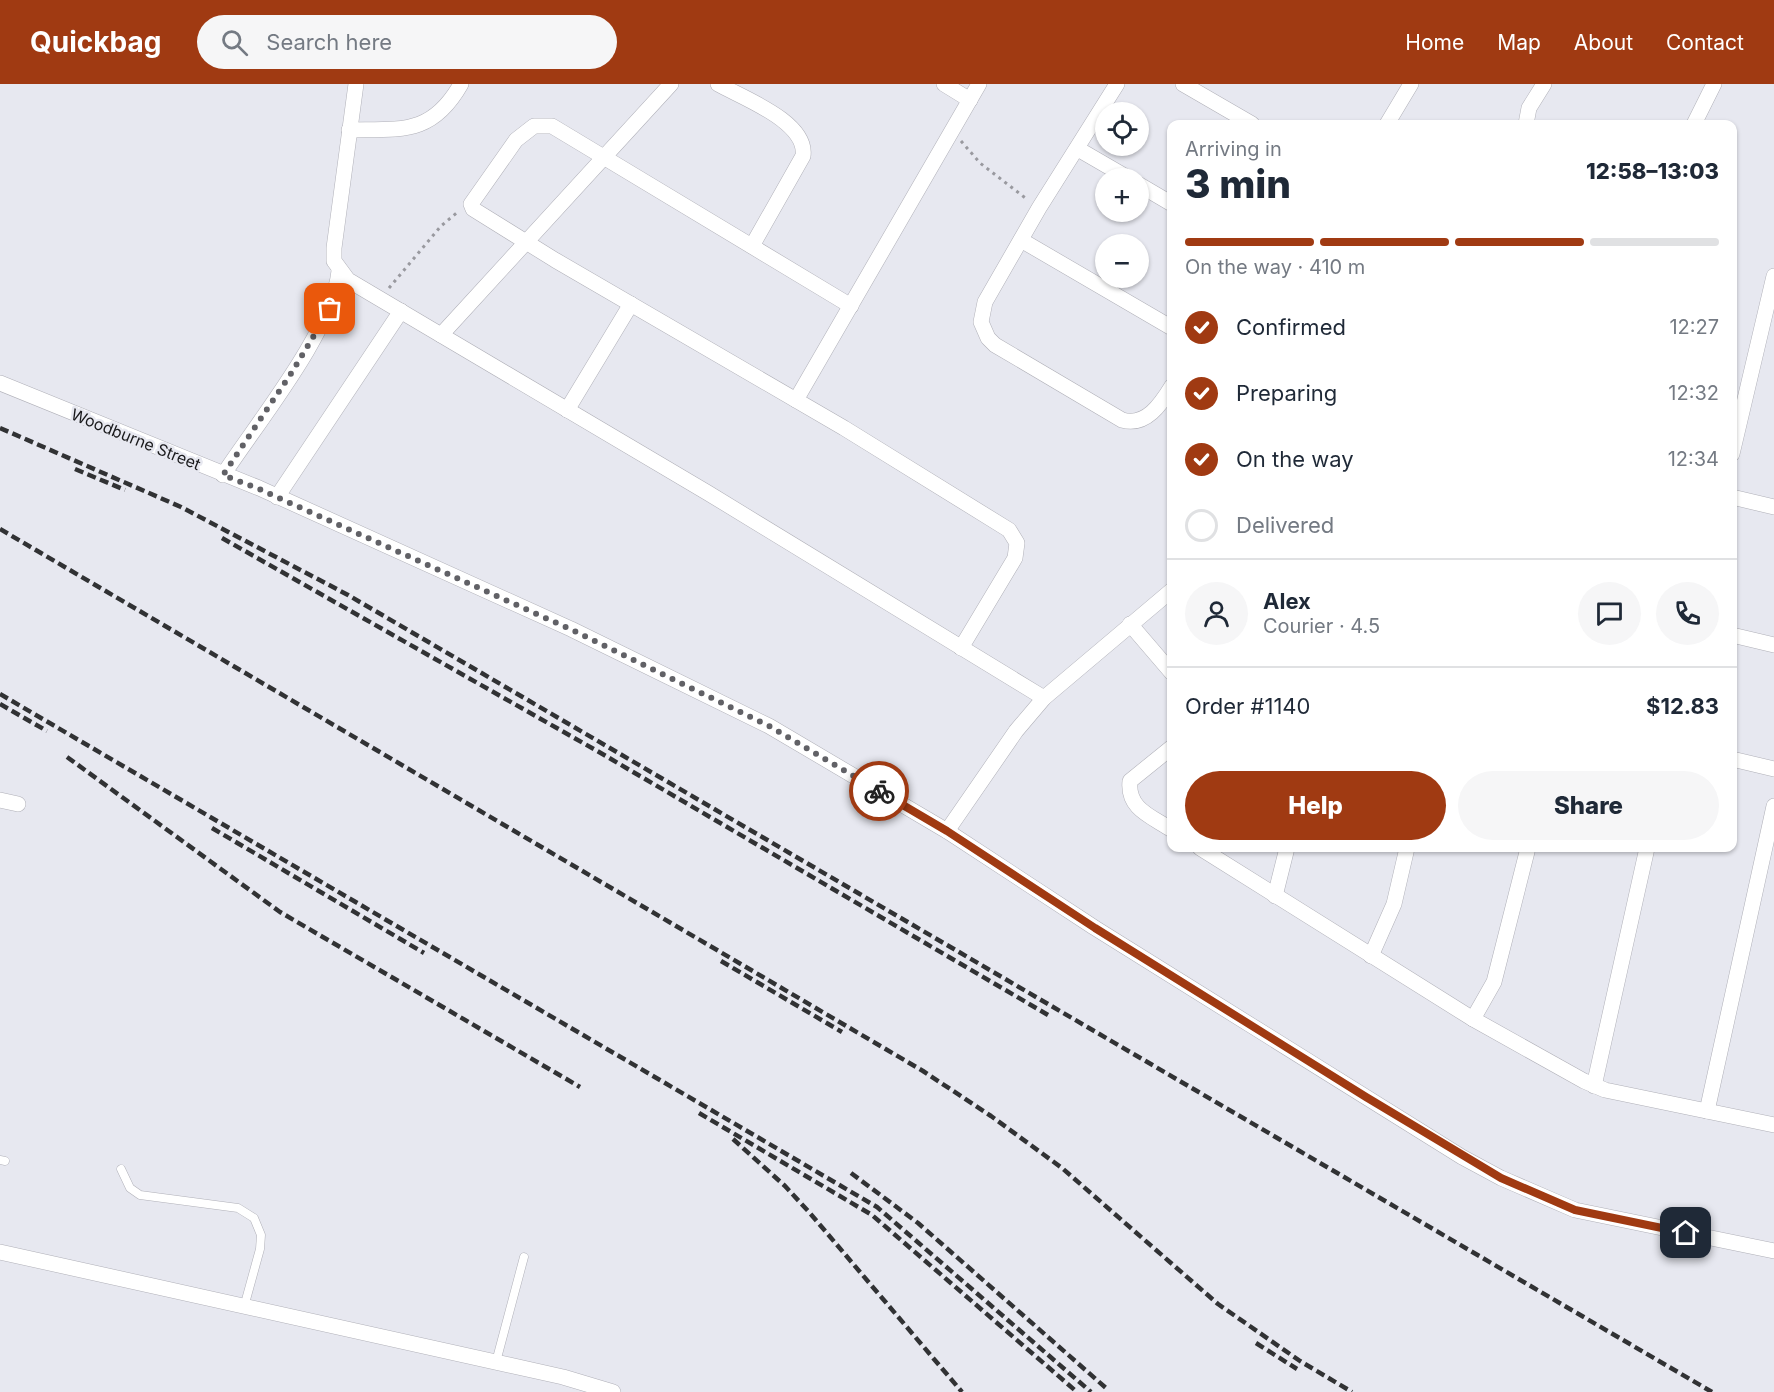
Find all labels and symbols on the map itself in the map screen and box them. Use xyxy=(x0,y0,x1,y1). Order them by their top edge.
pin xyxy=(304,283,355,334)
street label: Woodburne Street xyxy=(68,404,204,474)
courier xyxy=(849,761,909,821)
pin xyxy=(1660,1207,1711,1258)

